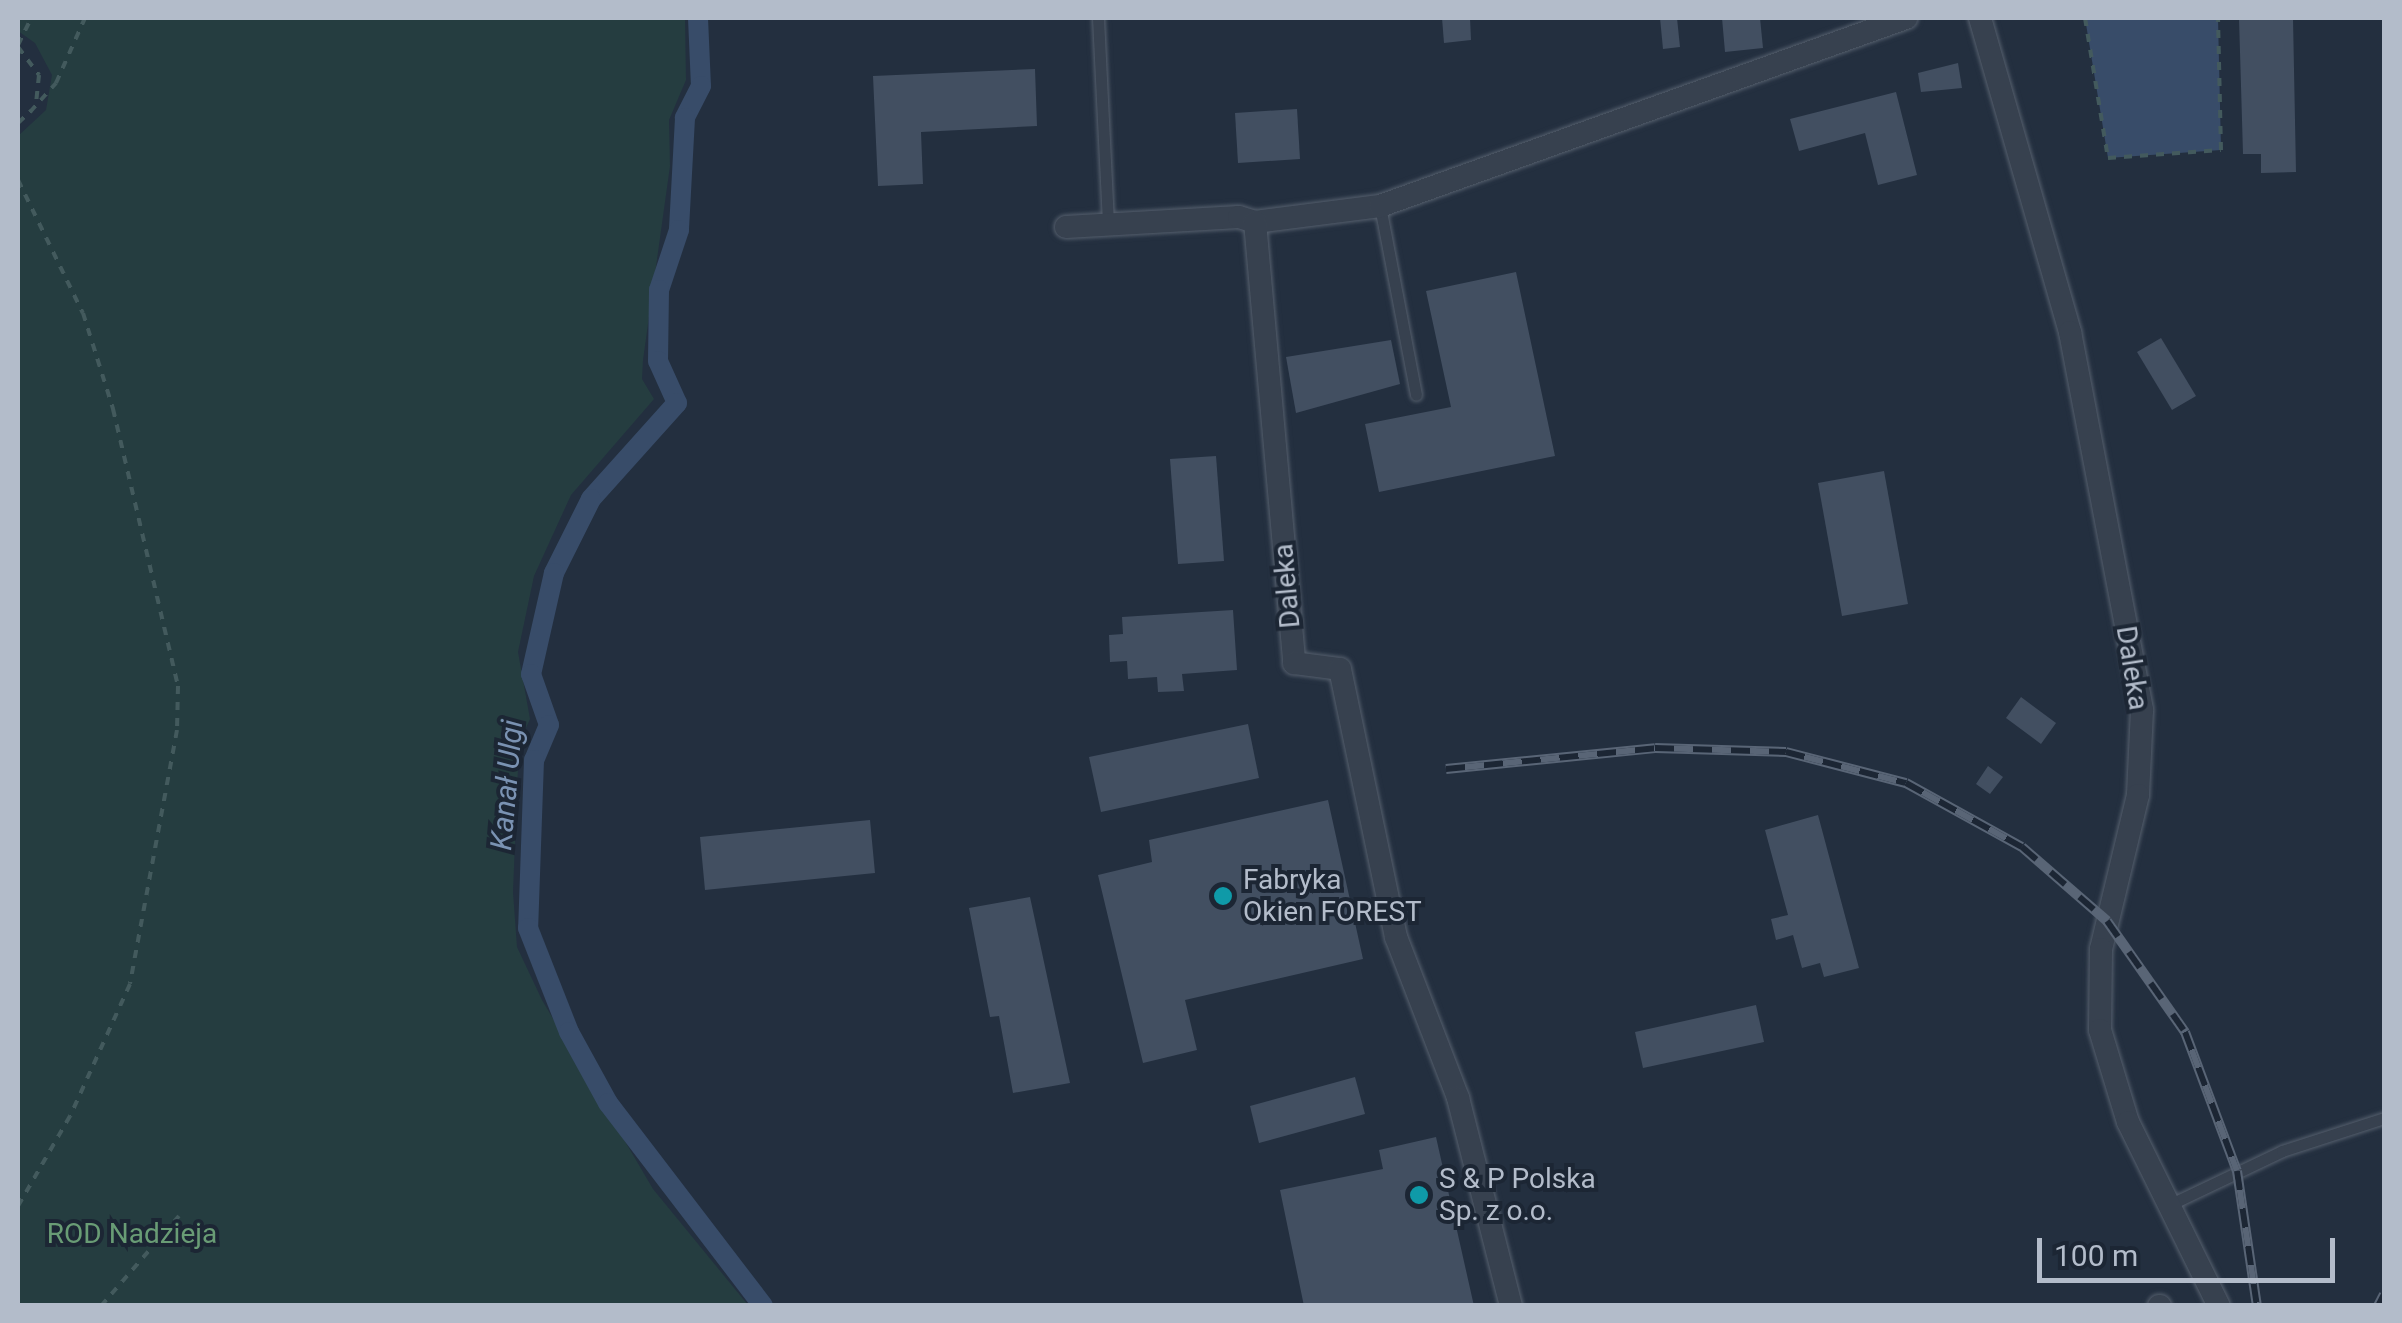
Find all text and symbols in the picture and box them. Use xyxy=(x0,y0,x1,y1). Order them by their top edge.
street label: Daleka xyxy=(1267,542,1307,630)
street label: Daleka xyxy=(2109,624,2155,712)
water label: Kanał Ulgi xyxy=(483,718,531,852)
place label: Fabryka Okien FOREST xyxy=(1243,863,1422,929)
marker: Fabryka Okien FOREST xyxy=(1212,885,1234,907)
place label: S & P Polska Sp. z o.o. xyxy=(1439,1162,1596,1228)
marker: S & P Polska Sp. z o.o. xyxy=(1408,1184,1430,1206)
park label: ROD Nadzieja xyxy=(47,1217,217,1251)
scale bar xyxy=(2042,1218,2340,1280)
text: 100 m xyxy=(2054,1238,2138,1273)

